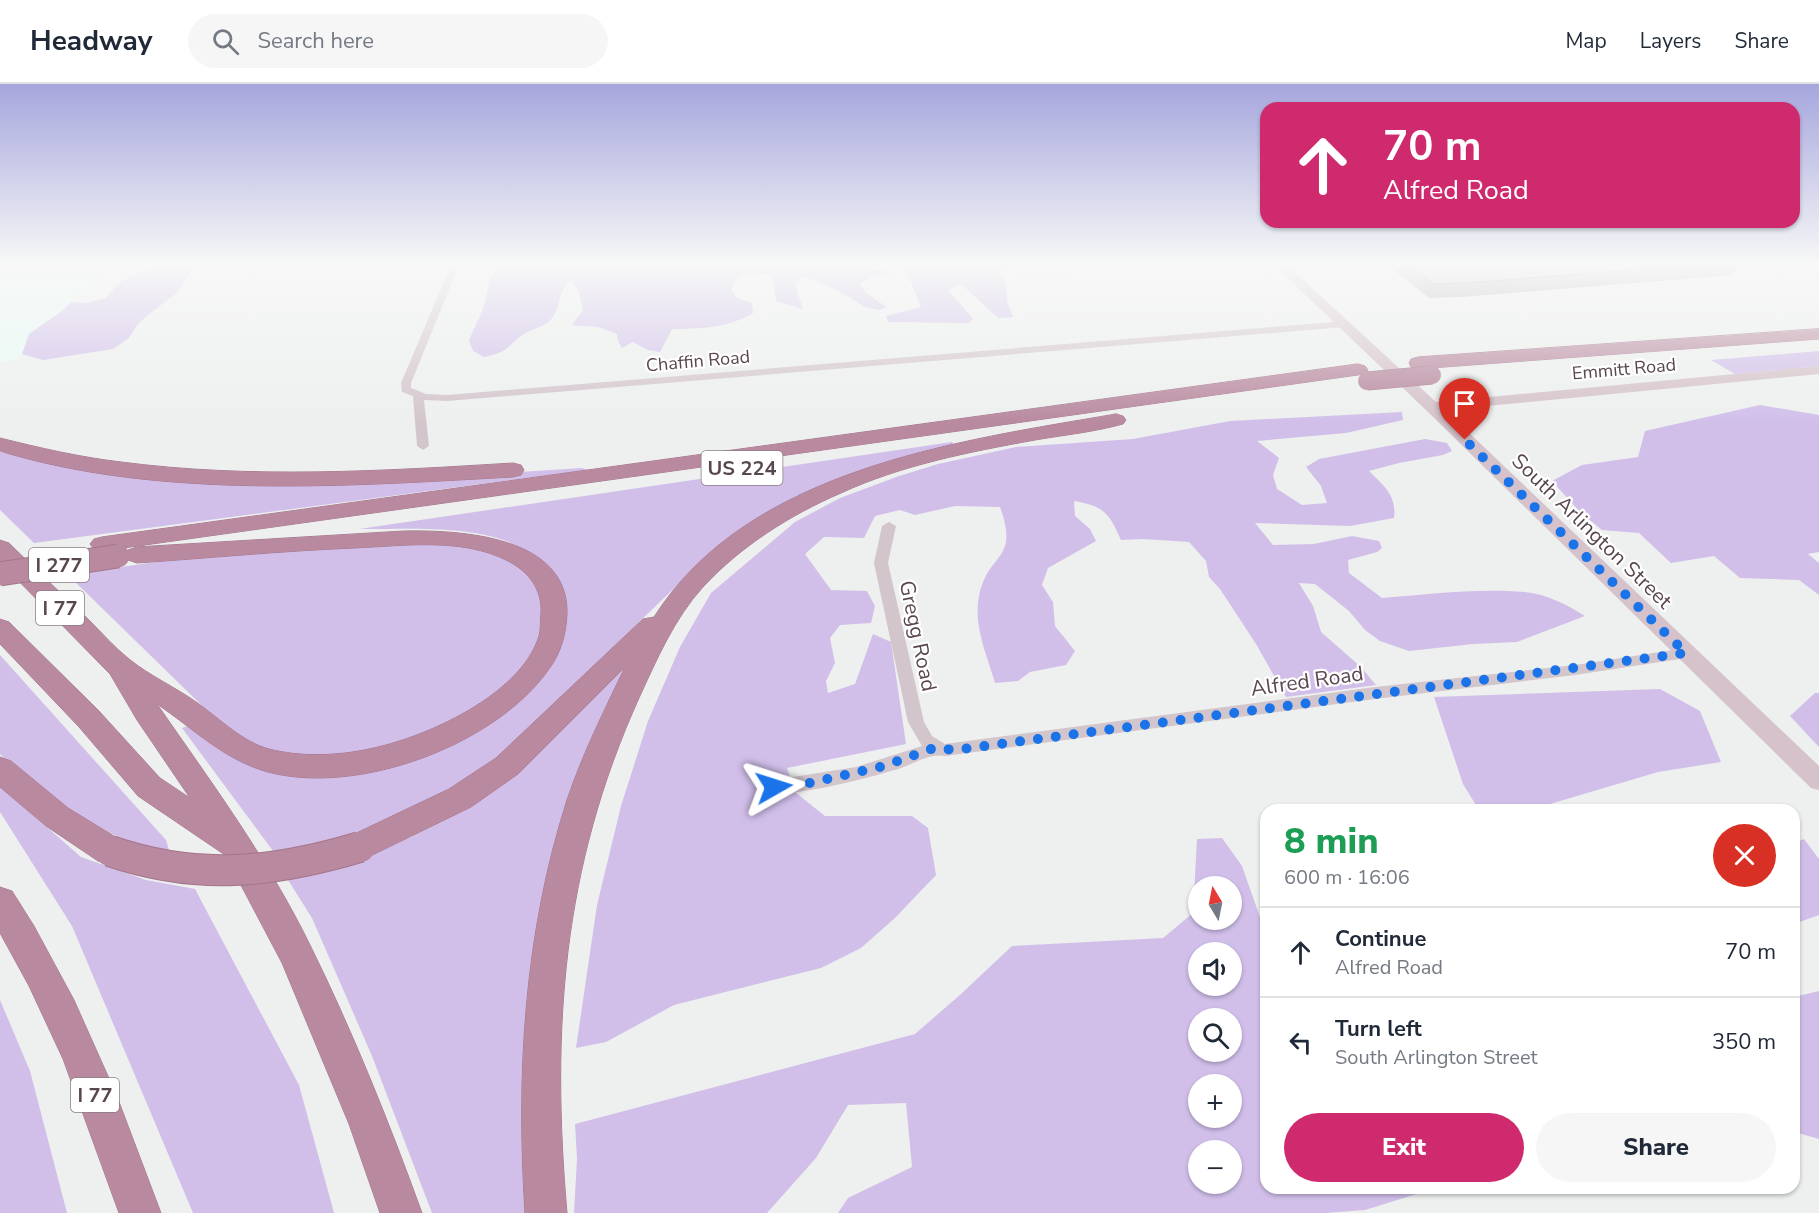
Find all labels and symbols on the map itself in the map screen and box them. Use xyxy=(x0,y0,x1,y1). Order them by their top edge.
street label: Chaffin Road xyxy=(645,344,751,378)
street label: Emmitt Road xyxy=(1571,352,1677,386)
pin xyxy=(1439,378,1490,440)
street label: South Arlington Street xyxy=(1506,447,1679,615)
road number: US 224 xyxy=(702,451,783,485)
road number: I 277 xyxy=(29,548,89,582)
street label: Gregg Road xyxy=(893,578,943,694)
road number: I 77 xyxy=(36,591,84,625)
street label: Alfred Road xyxy=(1249,659,1365,703)
position arrow xyxy=(742,755,806,819)
north arrow xyxy=(1188,876,1242,930)
road number: I 77 xyxy=(71,1078,119,1112)

